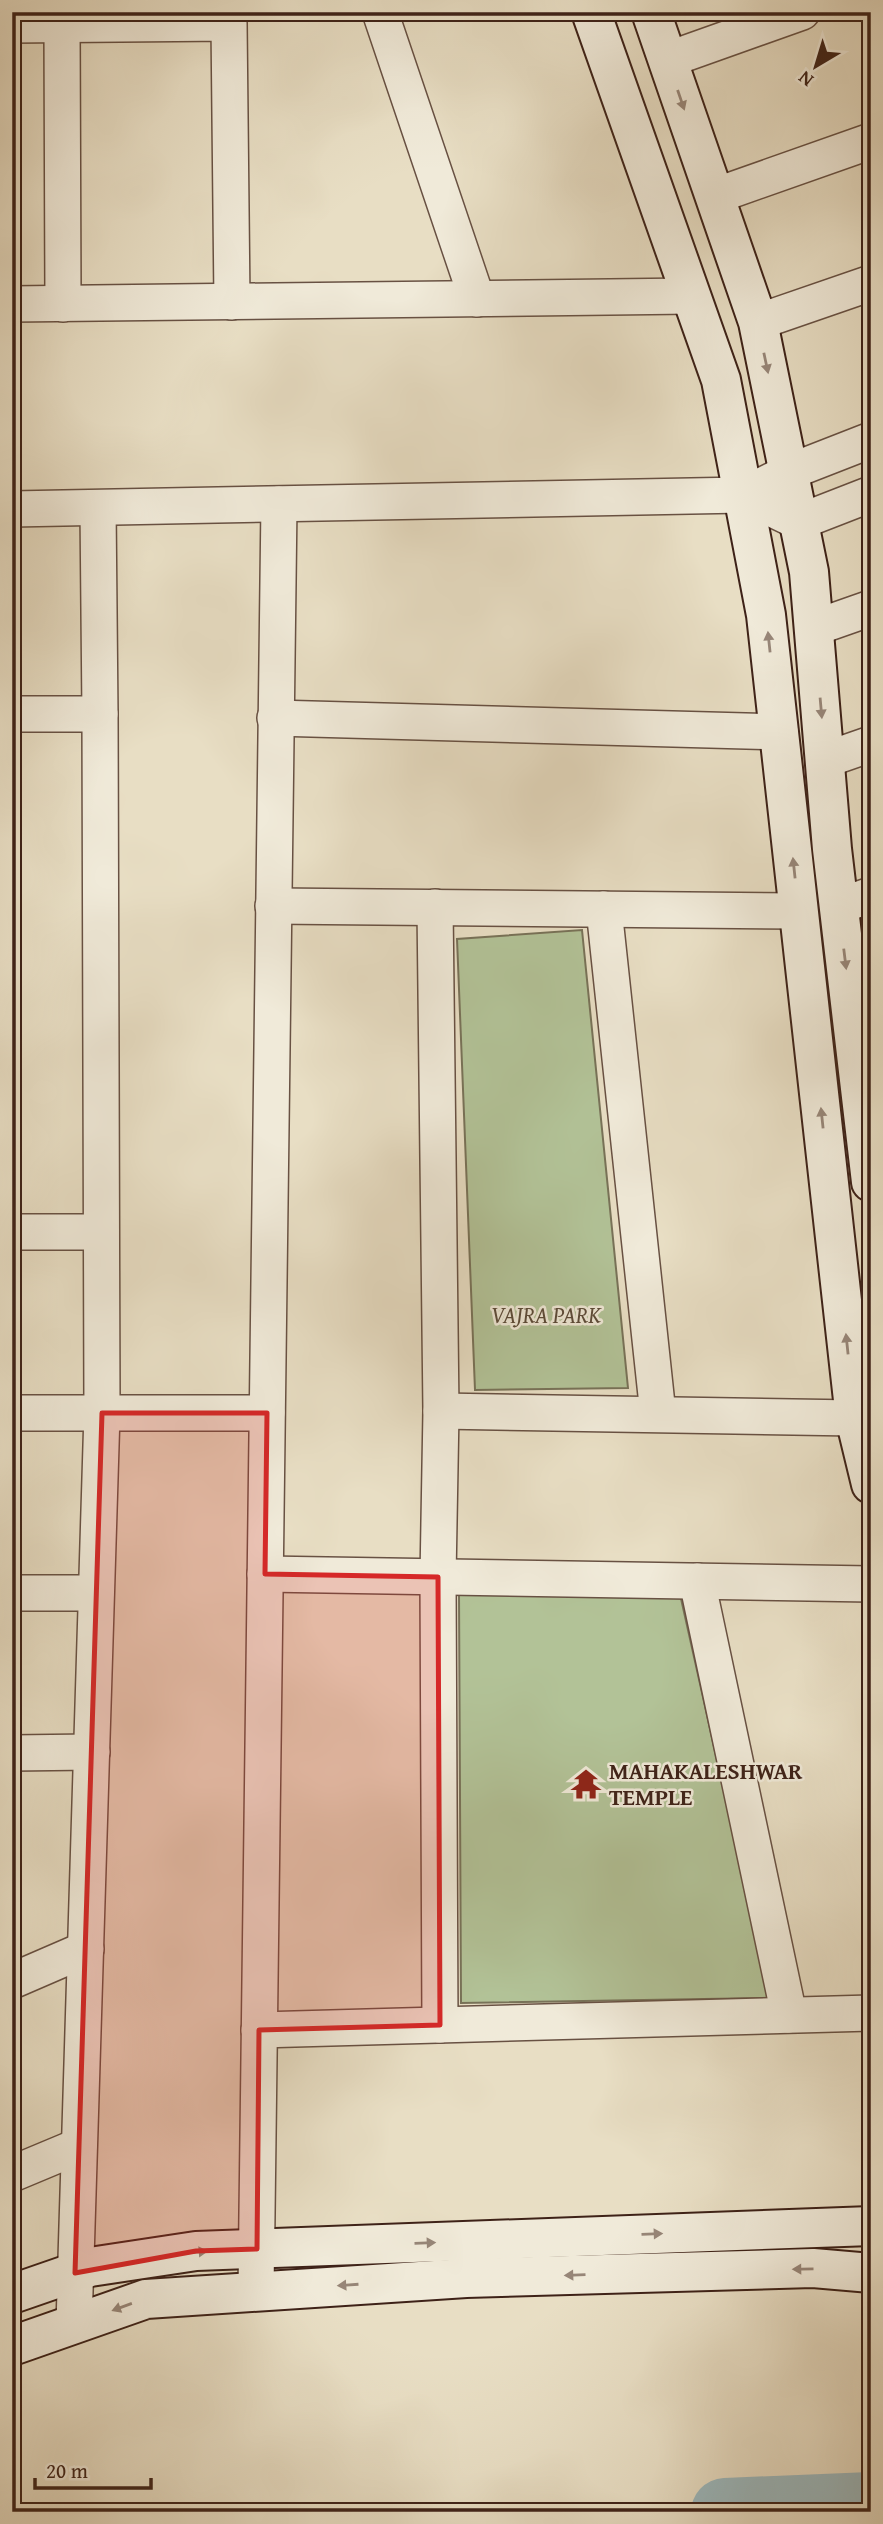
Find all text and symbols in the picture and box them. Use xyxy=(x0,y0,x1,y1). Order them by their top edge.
north arrow xyxy=(782,32,852,102)
text: N xyxy=(792,64,819,94)
one-way arrow xyxy=(676,90,687,111)
one-way arrow xyxy=(761,352,772,374)
one-way arrow xyxy=(764,631,775,653)
one-way arrow xyxy=(816,697,827,719)
one-way arrow xyxy=(789,857,800,879)
one-way arrow xyxy=(839,948,850,970)
one-way arrow xyxy=(816,1107,827,1129)
park label: VAJRA PARK xyxy=(491,1298,602,1331)
one-way arrow xyxy=(842,1333,853,1355)
place label: MAHAKALESHWAR TEMPLE xyxy=(609,1754,803,1813)
temple icon: MAHAKALESHWAR TEMPLE xyxy=(569,1767,603,1801)
one-way arrow xyxy=(641,2229,663,2240)
one-way arrow xyxy=(414,2237,436,2248)
one-way arrow xyxy=(186,2246,208,2257)
one-way arrow xyxy=(791,2263,813,2275)
one-way arrow xyxy=(564,2269,586,2280)
one-way arrow xyxy=(337,2280,359,2291)
one-way arrow xyxy=(112,2302,133,2313)
scale bar xyxy=(35,2447,150,2491)
text: 20 m xyxy=(46,2455,88,2486)

